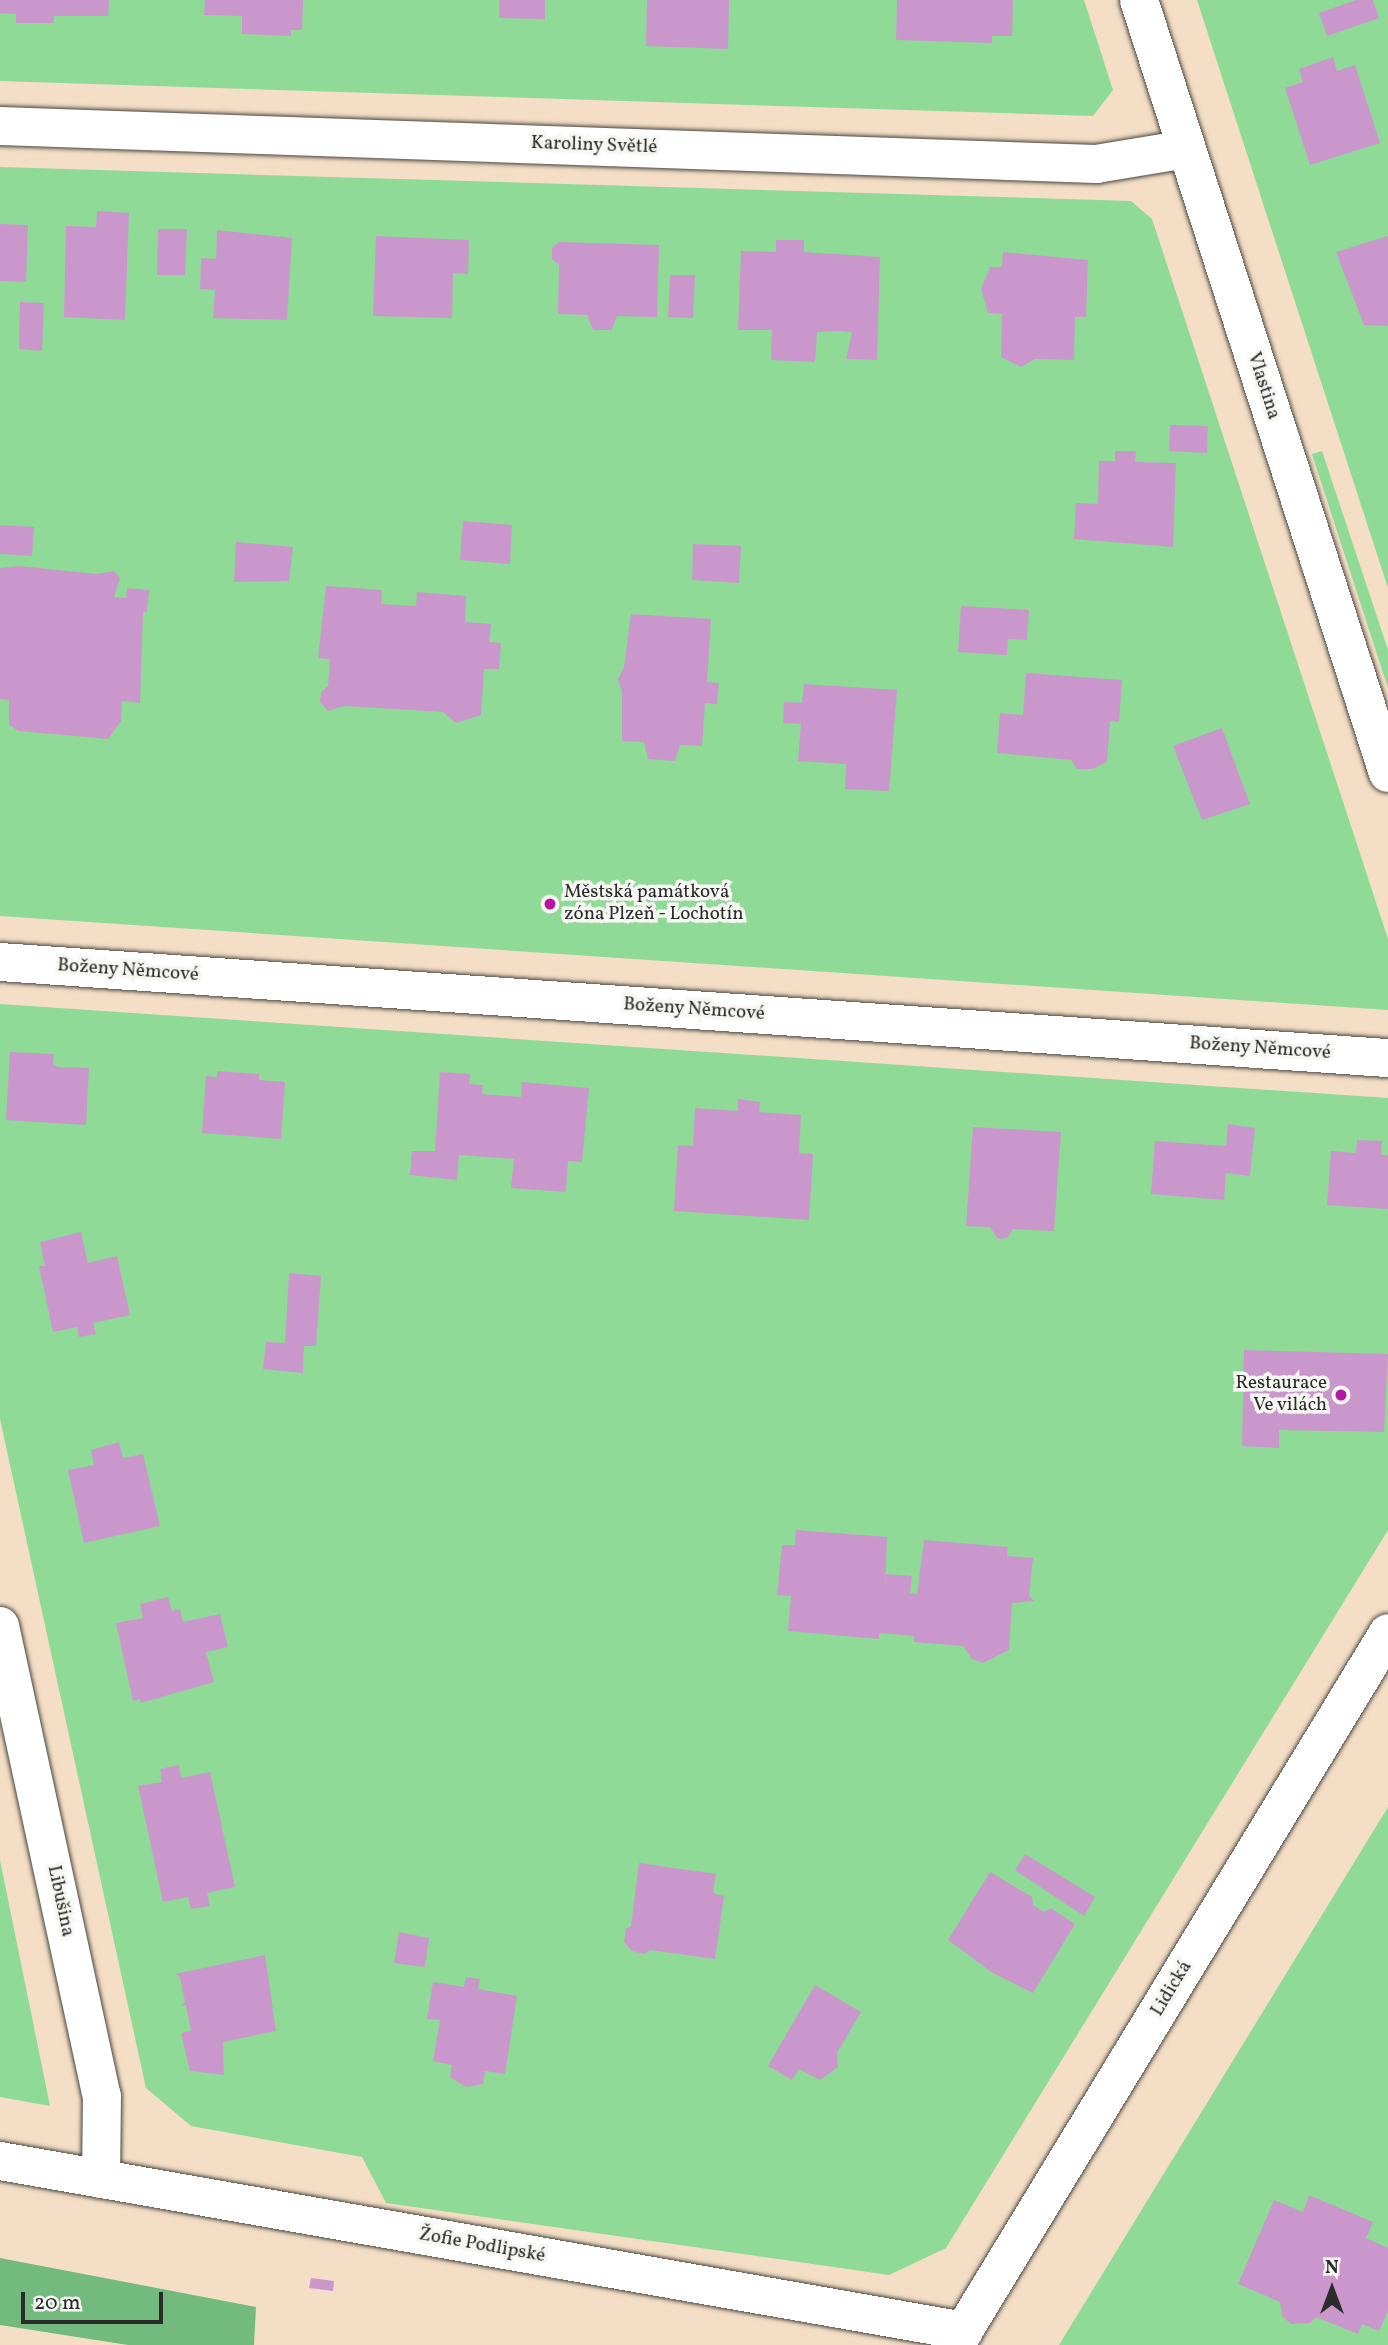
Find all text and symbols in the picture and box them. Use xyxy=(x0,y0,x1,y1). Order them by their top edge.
street label: Karoliny Světlé xyxy=(530,132,658,160)
street label: Vlastina xyxy=(1241,350,1285,422)
place label: Městská památková zóna Plzeň - Lochotín xyxy=(564,882,744,926)
marker: Městská památková zóna Plzeň - Lochotín xyxy=(542,896,558,912)
street label: Boženy Němcové xyxy=(56,955,200,987)
street label: Boženy Němcové xyxy=(622,994,766,1026)
street label: Boženy Němcové xyxy=(1188,1033,1332,1065)
place label: Restaurace Ve vilách xyxy=(1235,1373,1327,1417)
marker: Restaurace Ve vilách xyxy=(1333,1387,1349,1403)
street label: Libušina xyxy=(41,1863,79,1939)
street label: Lidická xyxy=(1147,1957,1197,2021)
street label: Žofie Podlipské xyxy=(417,2224,547,2268)
north arrow xyxy=(1297,2254,1367,2324)
text: N xyxy=(1325,2255,1339,2281)
scale bar xyxy=(24,2278,166,2322)
text: 20 m xyxy=(34,2289,80,2318)

